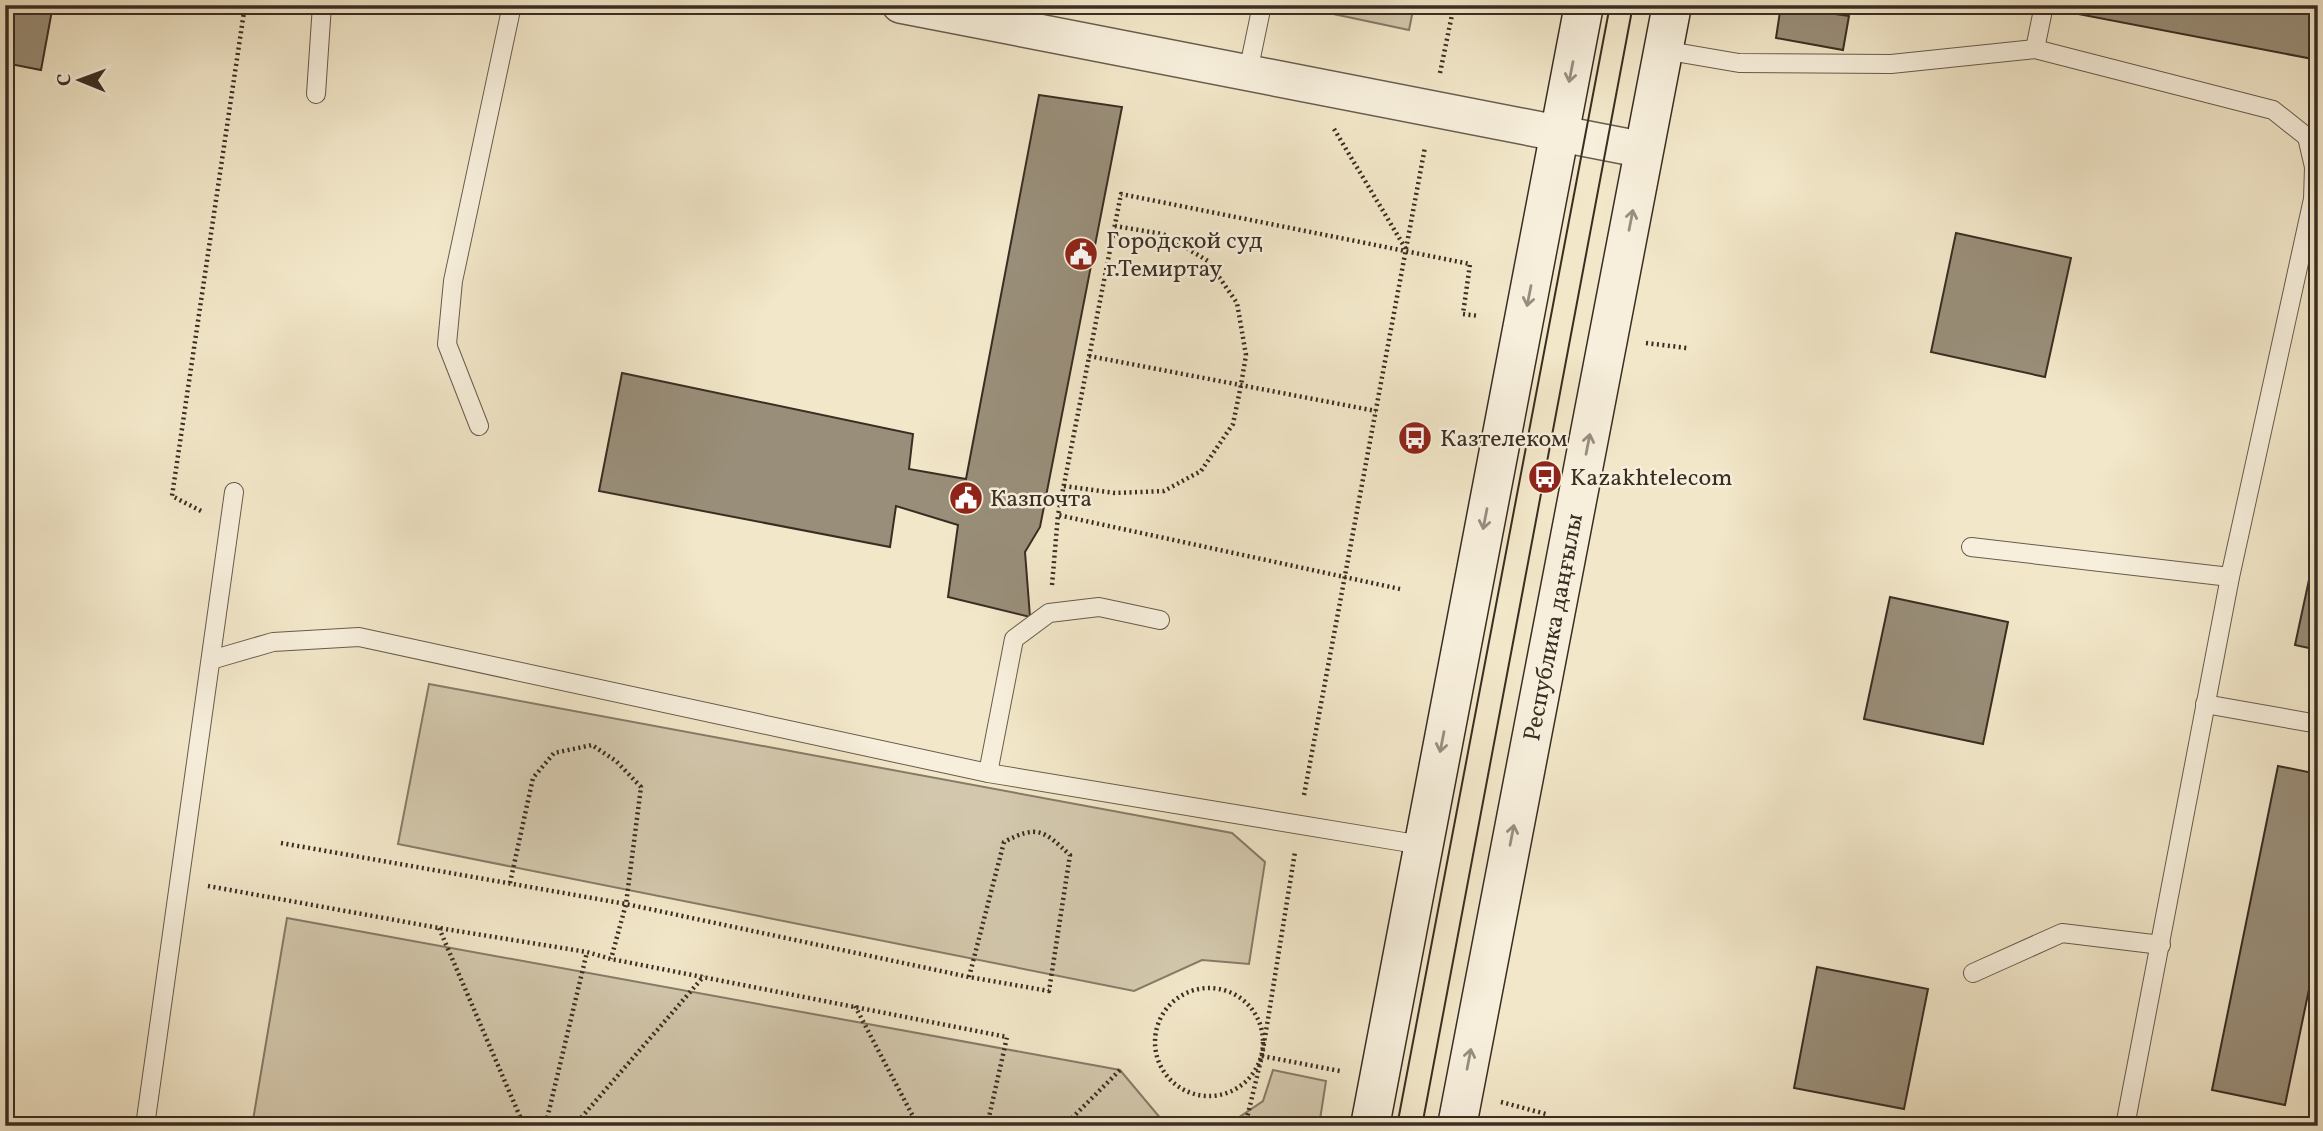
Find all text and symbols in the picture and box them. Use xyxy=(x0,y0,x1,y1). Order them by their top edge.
north arrow xyxy=(46,46,116,116)
one-way arrow xyxy=(1564,60,1578,83)
text: С xyxy=(52,73,78,86)
one-way arrow xyxy=(1625,209,1638,232)
place label: Городской суд г.Темиртау xyxy=(1106,225,1263,287)
public building icon: Городской суд г.Темиртау xyxy=(1062,235,1100,273)
one-way arrow xyxy=(1521,284,1535,307)
bus stop icon: Казтелеком xyxy=(1396,419,1434,457)
place label: Казтелеком xyxy=(1440,423,1567,457)
one-way arrow xyxy=(1582,433,1595,456)
bus stop icon: Kazakhtelecom xyxy=(1526,458,1564,496)
place label: Kazakhtelecom xyxy=(1570,462,1732,496)
public building icon: Казпочта xyxy=(947,479,985,517)
place label: Казпочта xyxy=(990,483,1092,517)
one-way arrow xyxy=(1478,507,1492,530)
street label: Республика даңғылы xyxy=(1516,511,1593,744)
one-way arrow xyxy=(1435,731,1448,753)
one-way arrow xyxy=(1506,824,1520,847)
one-way arrow xyxy=(1463,1048,1476,1071)

